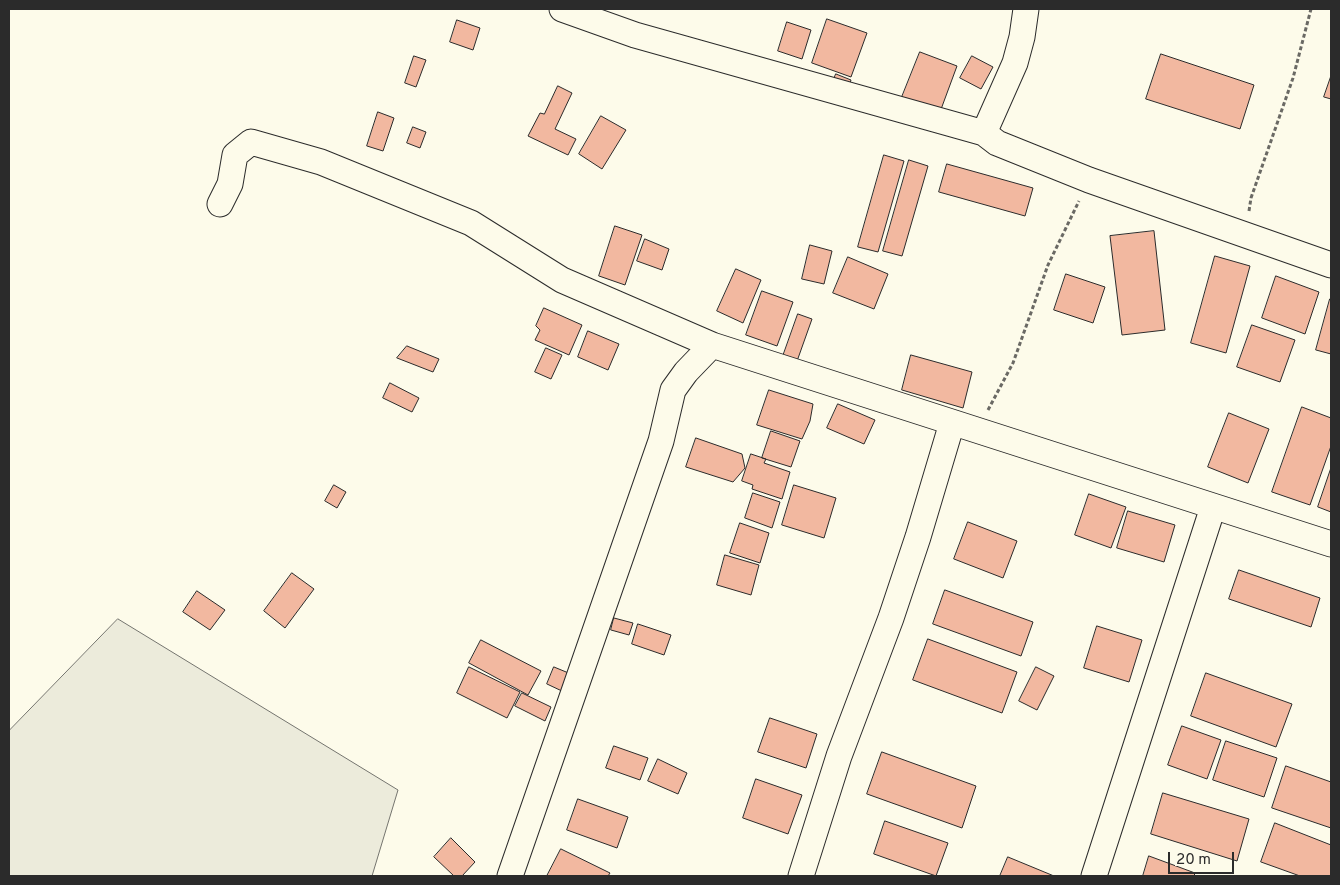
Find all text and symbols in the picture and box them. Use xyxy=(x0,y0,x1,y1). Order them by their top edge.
scale bar xyxy=(1170,842,1236,874)
text: 20 m xyxy=(1176,851,1211,870)

